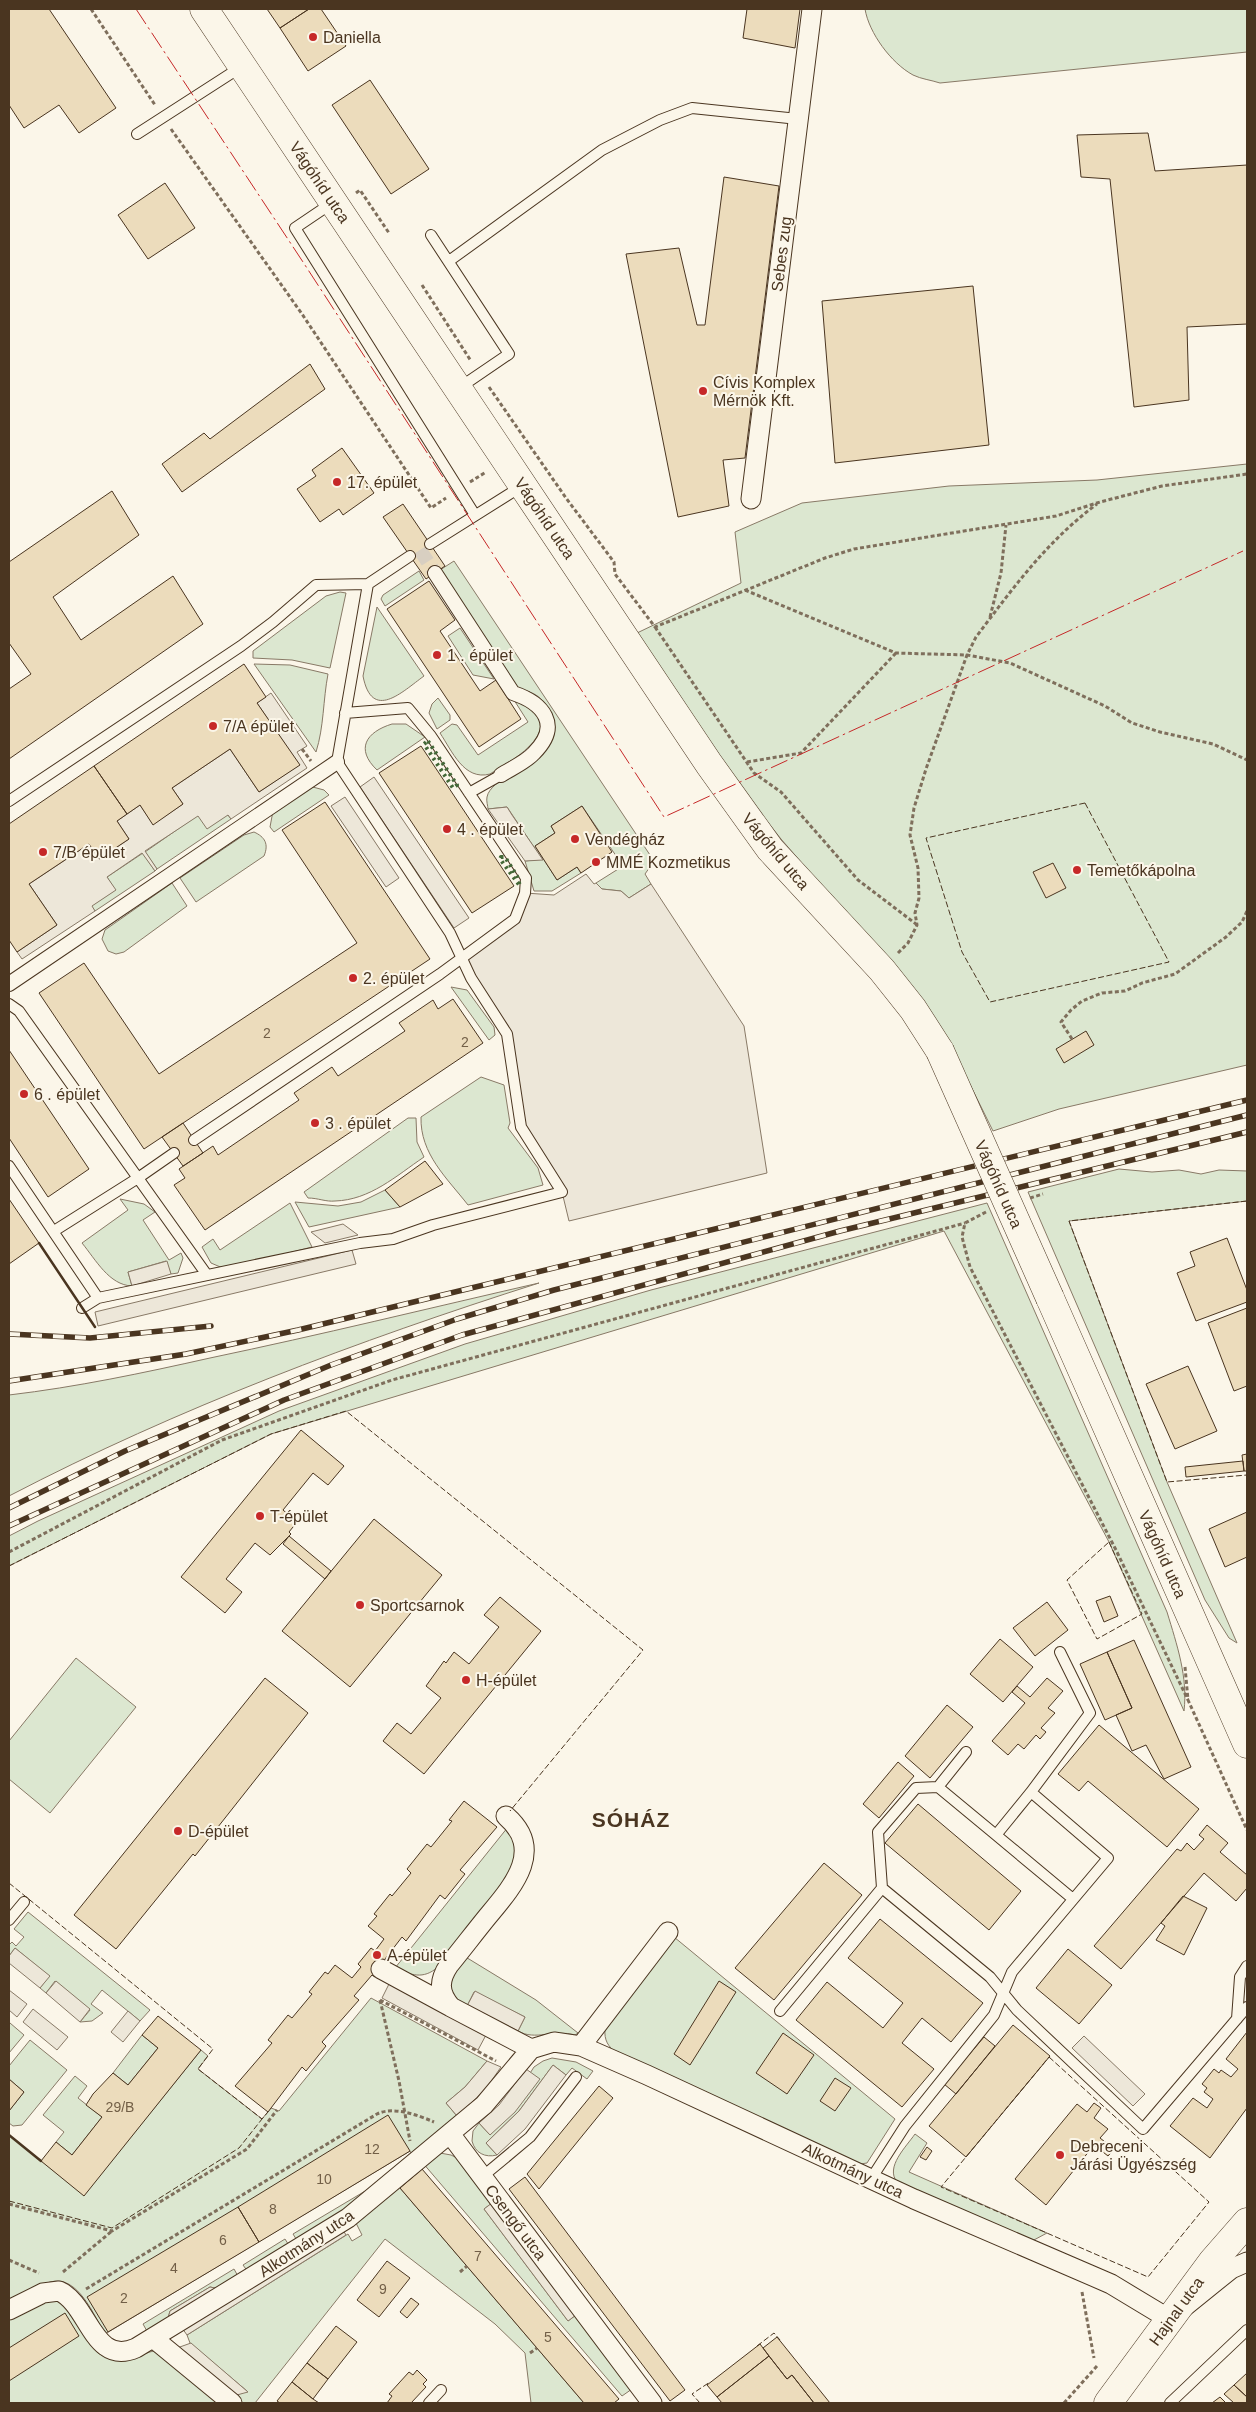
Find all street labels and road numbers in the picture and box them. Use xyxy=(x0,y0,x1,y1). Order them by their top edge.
street label: Vágóhíd utca xyxy=(286,138,353,226)
street label: Sebes zug xyxy=(768,216,795,293)
street label: Vágóhíd utca xyxy=(511,474,578,562)
street label: Vágóhíd utca xyxy=(739,810,813,893)
street label: Vágóhíd utca xyxy=(972,1138,1026,1231)
street label: Vágóhíd utca xyxy=(1136,1508,1190,1601)
street label: Alkotmány utca xyxy=(800,2140,906,2201)
street label: Csengő utca xyxy=(482,2181,549,2263)
street label: Alkotmány utca xyxy=(256,2206,357,2280)
street label: Hajnal utca xyxy=(1146,2274,1207,2349)

